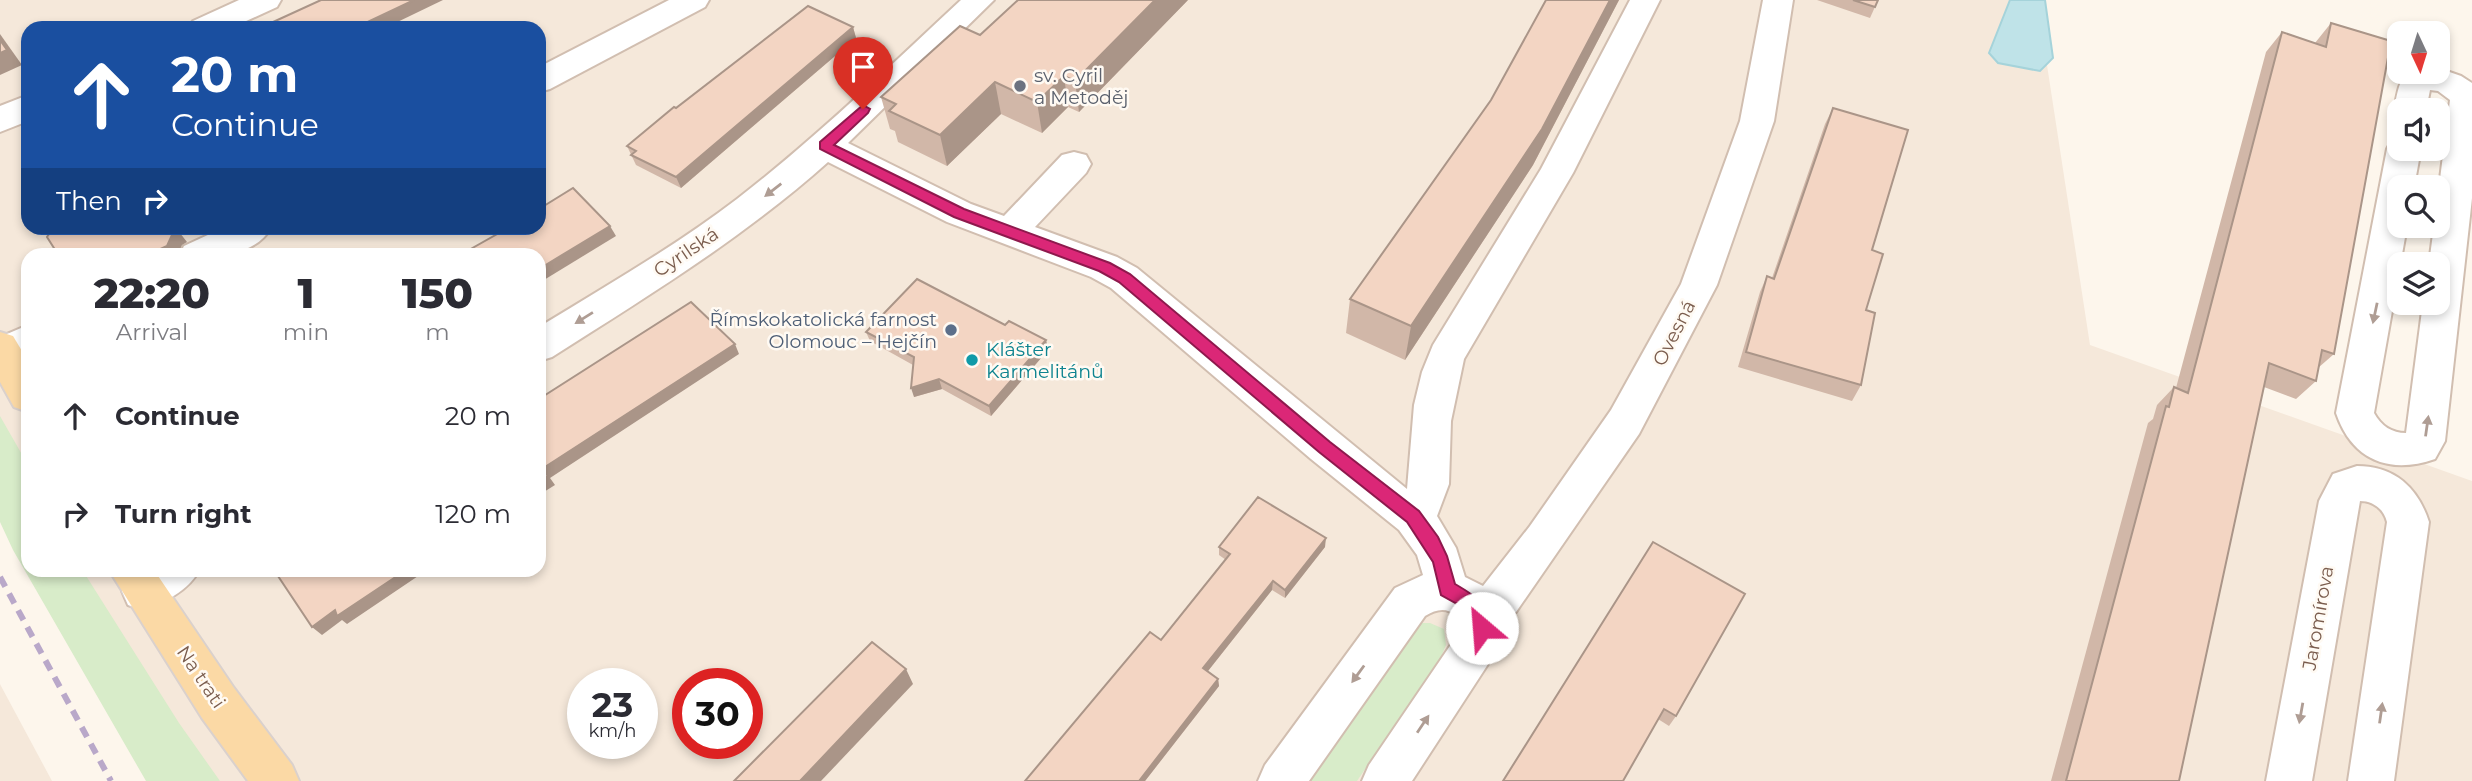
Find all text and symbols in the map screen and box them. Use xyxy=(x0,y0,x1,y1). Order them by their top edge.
north arrow xyxy=(2387,21,2450,84)
map controls xyxy=(2387,21,2450,315)
pin xyxy=(833,37,893,109)
text: 20 m xyxy=(171,45,298,104)
icon: arrive xyxy=(844,48,882,86)
icon: ahead xyxy=(56,49,147,140)
place label: sv. Cyril a Metoděj xyxy=(1034,64,1129,109)
marker: sv. Cyril a Metoděj xyxy=(1012,78,1028,94)
button: sound xyxy=(2387,98,2450,161)
text: Continue xyxy=(171,105,319,144)
button: search xyxy=(2387,175,2450,238)
icon: right xyxy=(136,182,174,220)
one-way arrow xyxy=(764,182,781,197)
text: Then xyxy=(56,185,122,217)
street label: Cyrilská xyxy=(649,222,723,282)
button: layers xyxy=(2387,252,2450,315)
text: 22:20 xyxy=(94,267,210,319)
text: 1 xyxy=(297,267,314,319)
text: 150 xyxy=(402,267,473,319)
street label: Ovesná xyxy=(1648,296,1700,370)
one-way arrow xyxy=(2370,302,2381,324)
place label: Římskokatolická farnost Olomouc – Hejčín xyxy=(709,308,937,353)
one-way arrow xyxy=(575,311,594,324)
text: Arrival xyxy=(116,318,188,346)
text: min xyxy=(283,318,329,346)
text: m xyxy=(425,318,450,346)
marker: Římskokatolická farnost Olomouc – Hejčín xyxy=(943,322,959,338)
place label: Klášter Karmelitánů xyxy=(986,338,1104,383)
marker: Klášter Karmelitánů xyxy=(964,352,980,368)
icon: ahead xyxy=(56,397,94,435)
text: Continue xyxy=(115,400,240,432)
text: 20 m xyxy=(445,400,511,432)
one-way arrow xyxy=(2422,415,2433,437)
icon: right xyxy=(56,495,94,533)
text: Turn right xyxy=(115,498,251,530)
text: 120 m xyxy=(435,498,511,530)
street label: Jaromírova xyxy=(2297,564,2338,673)
position arrow xyxy=(1445,591,1519,665)
street label: Na trati xyxy=(172,641,230,713)
one-way arrow xyxy=(1351,664,1365,683)
speed limit sign: 30 xyxy=(672,668,763,759)
text: 23 xyxy=(592,683,633,726)
one-way arrow xyxy=(2295,702,2306,724)
one-way arrow xyxy=(2376,702,2387,724)
one-way arrow xyxy=(1416,715,1429,734)
text: km/h xyxy=(588,720,637,742)

